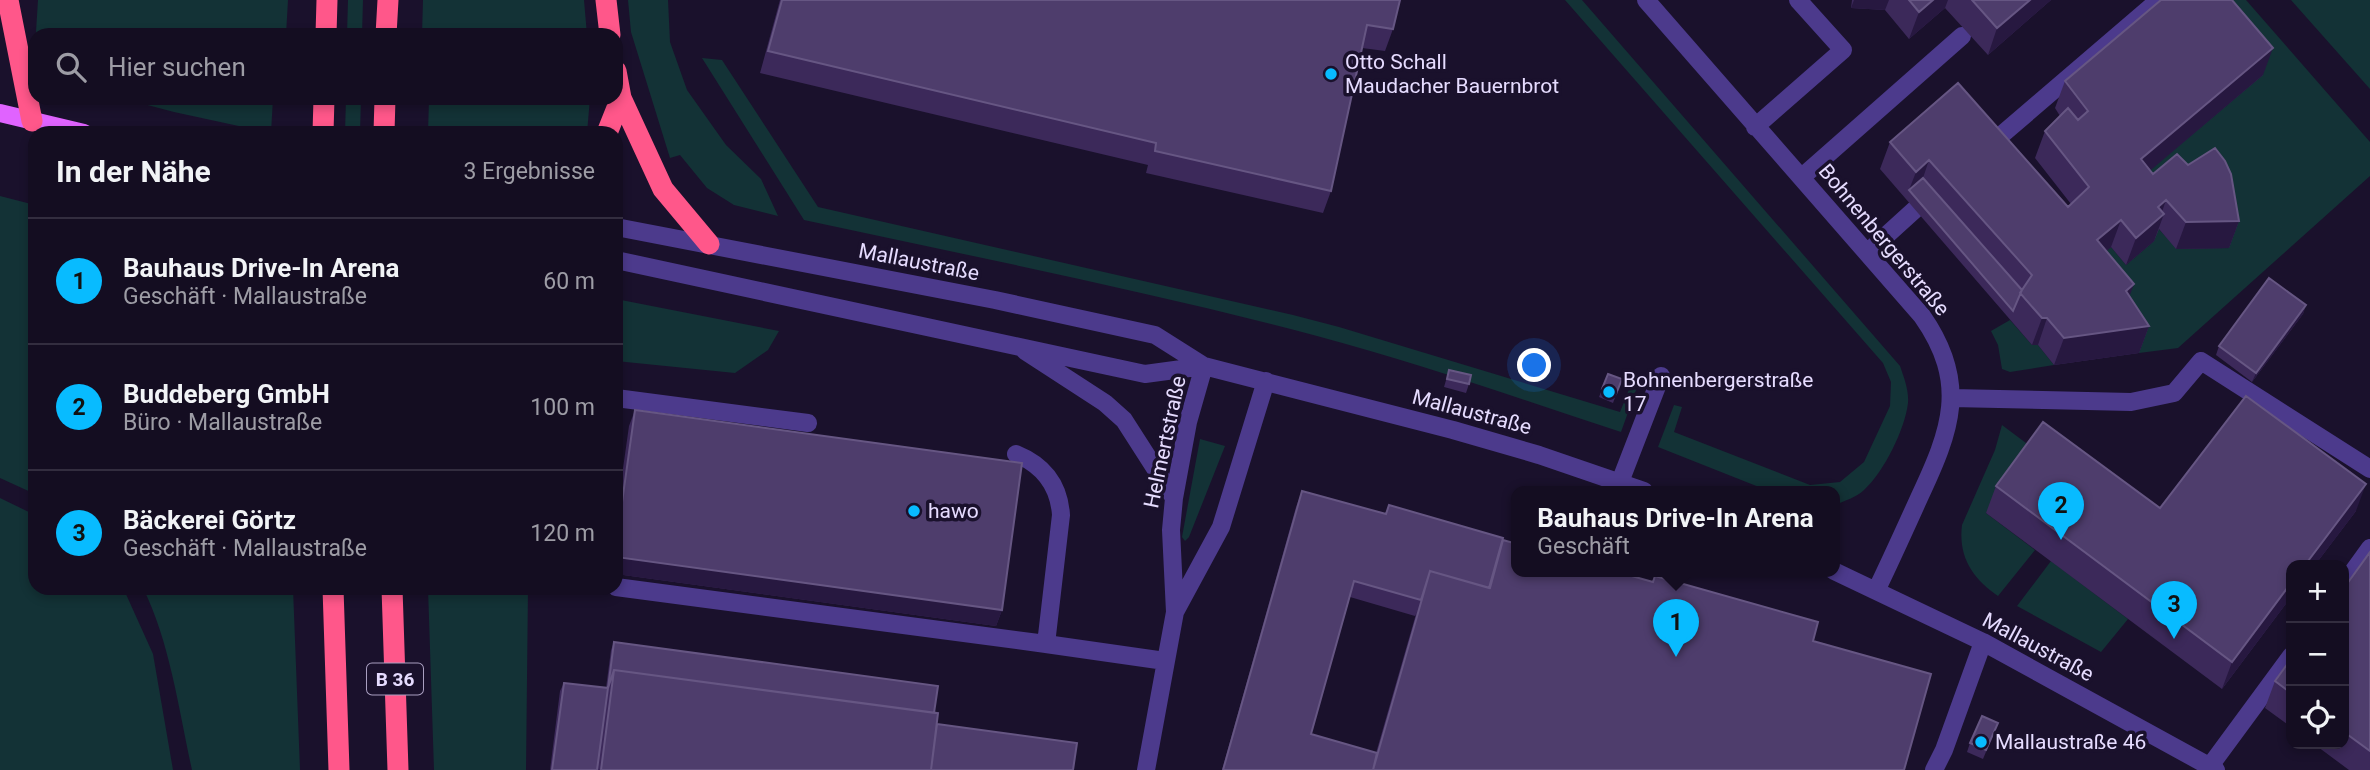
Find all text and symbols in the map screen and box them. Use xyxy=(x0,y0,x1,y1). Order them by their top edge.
search box xyxy=(28,28,623,105)
icon: search xyxy=(52,48,90,86)
place label: Otto Schall Maudacher Bauernbrot xyxy=(1345,50,1559,98)
text: Hier suchen xyxy=(108,52,246,82)
marker: Otto Schall Maudacher Bauernbrot xyxy=(1323,66,1339,82)
text: In der Nähe xyxy=(56,154,211,189)
text: 3 Ergebnisse xyxy=(463,158,595,185)
street label: Bohnenbergerstraße xyxy=(1814,159,1954,321)
street label: Mallaustraße xyxy=(857,239,981,285)
text: Bauhaus Drive-In Arena xyxy=(123,253,399,283)
text: 1 xyxy=(72,268,86,295)
text: 60 m xyxy=(543,268,595,295)
text: Geschäft · Mallaustraße xyxy=(123,283,367,310)
your location xyxy=(1517,348,1551,382)
place label: Bohnenbergerstraße 17 xyxy=(1623,368,1813,416)
street label: Helmertstraße xyxy=(1139,374,1191,510)
text: Buddeberg GmbH xyxy=(123,379,330,409)
marker: Bohnenbergerstraße 17 xyxy=(1601,384,1617,400)
street label: Mallaustraße xyxy=(1410,385,1534,439)
text: 2 xyxy=(72,394,86,421)
text: 100 m xyxy=(530,394,595,421)
text: Büro · Mallaustraße xyxy=(123,409,322,436)
pin: 2 xyxy=(2038,482,2084,540)
popup xyxy=(1511,486,1840,577)
place label: hawo xyxy=(928,499,979,523)
marker: hawo xyxy=(906,503,922,519)
text: Bauhaus Drive-In Arena xyxy=(1537,503,1814,533)
text: Bäckerei Görtz xyxy=(123,505,296,535)
text: 3 xyxy=(72,520,86,547)
text: 120 m xyxy=(530,520,595,547)
text: Geschäft xyxy=(1537,533,1630,560)
text: Geschäft · Mallaustraße xyxy=(123,535,367,562)
map controls xyxy=(2286,560,2349,749)
button: + xyxy=(2286,560,2349,623)
pin: 3 xyxy=(2151,581,2197,639)
pin: 1 xyxy=(1653,599,1699,657)
street label: Mallaustraße xyxy=(1978,608,2098,686)
button: − xyxy=(2286,623,2349,686)
road number: B 36 xyxy=(367,664,423,694)
button: locate xyxy=(2286,686,2349,749)
place label: Mallaustraße 46 xyxy=(1995,730,2146,754)
marker: Mallaustraße 46 xyxy=(1973,734,1989,750)

